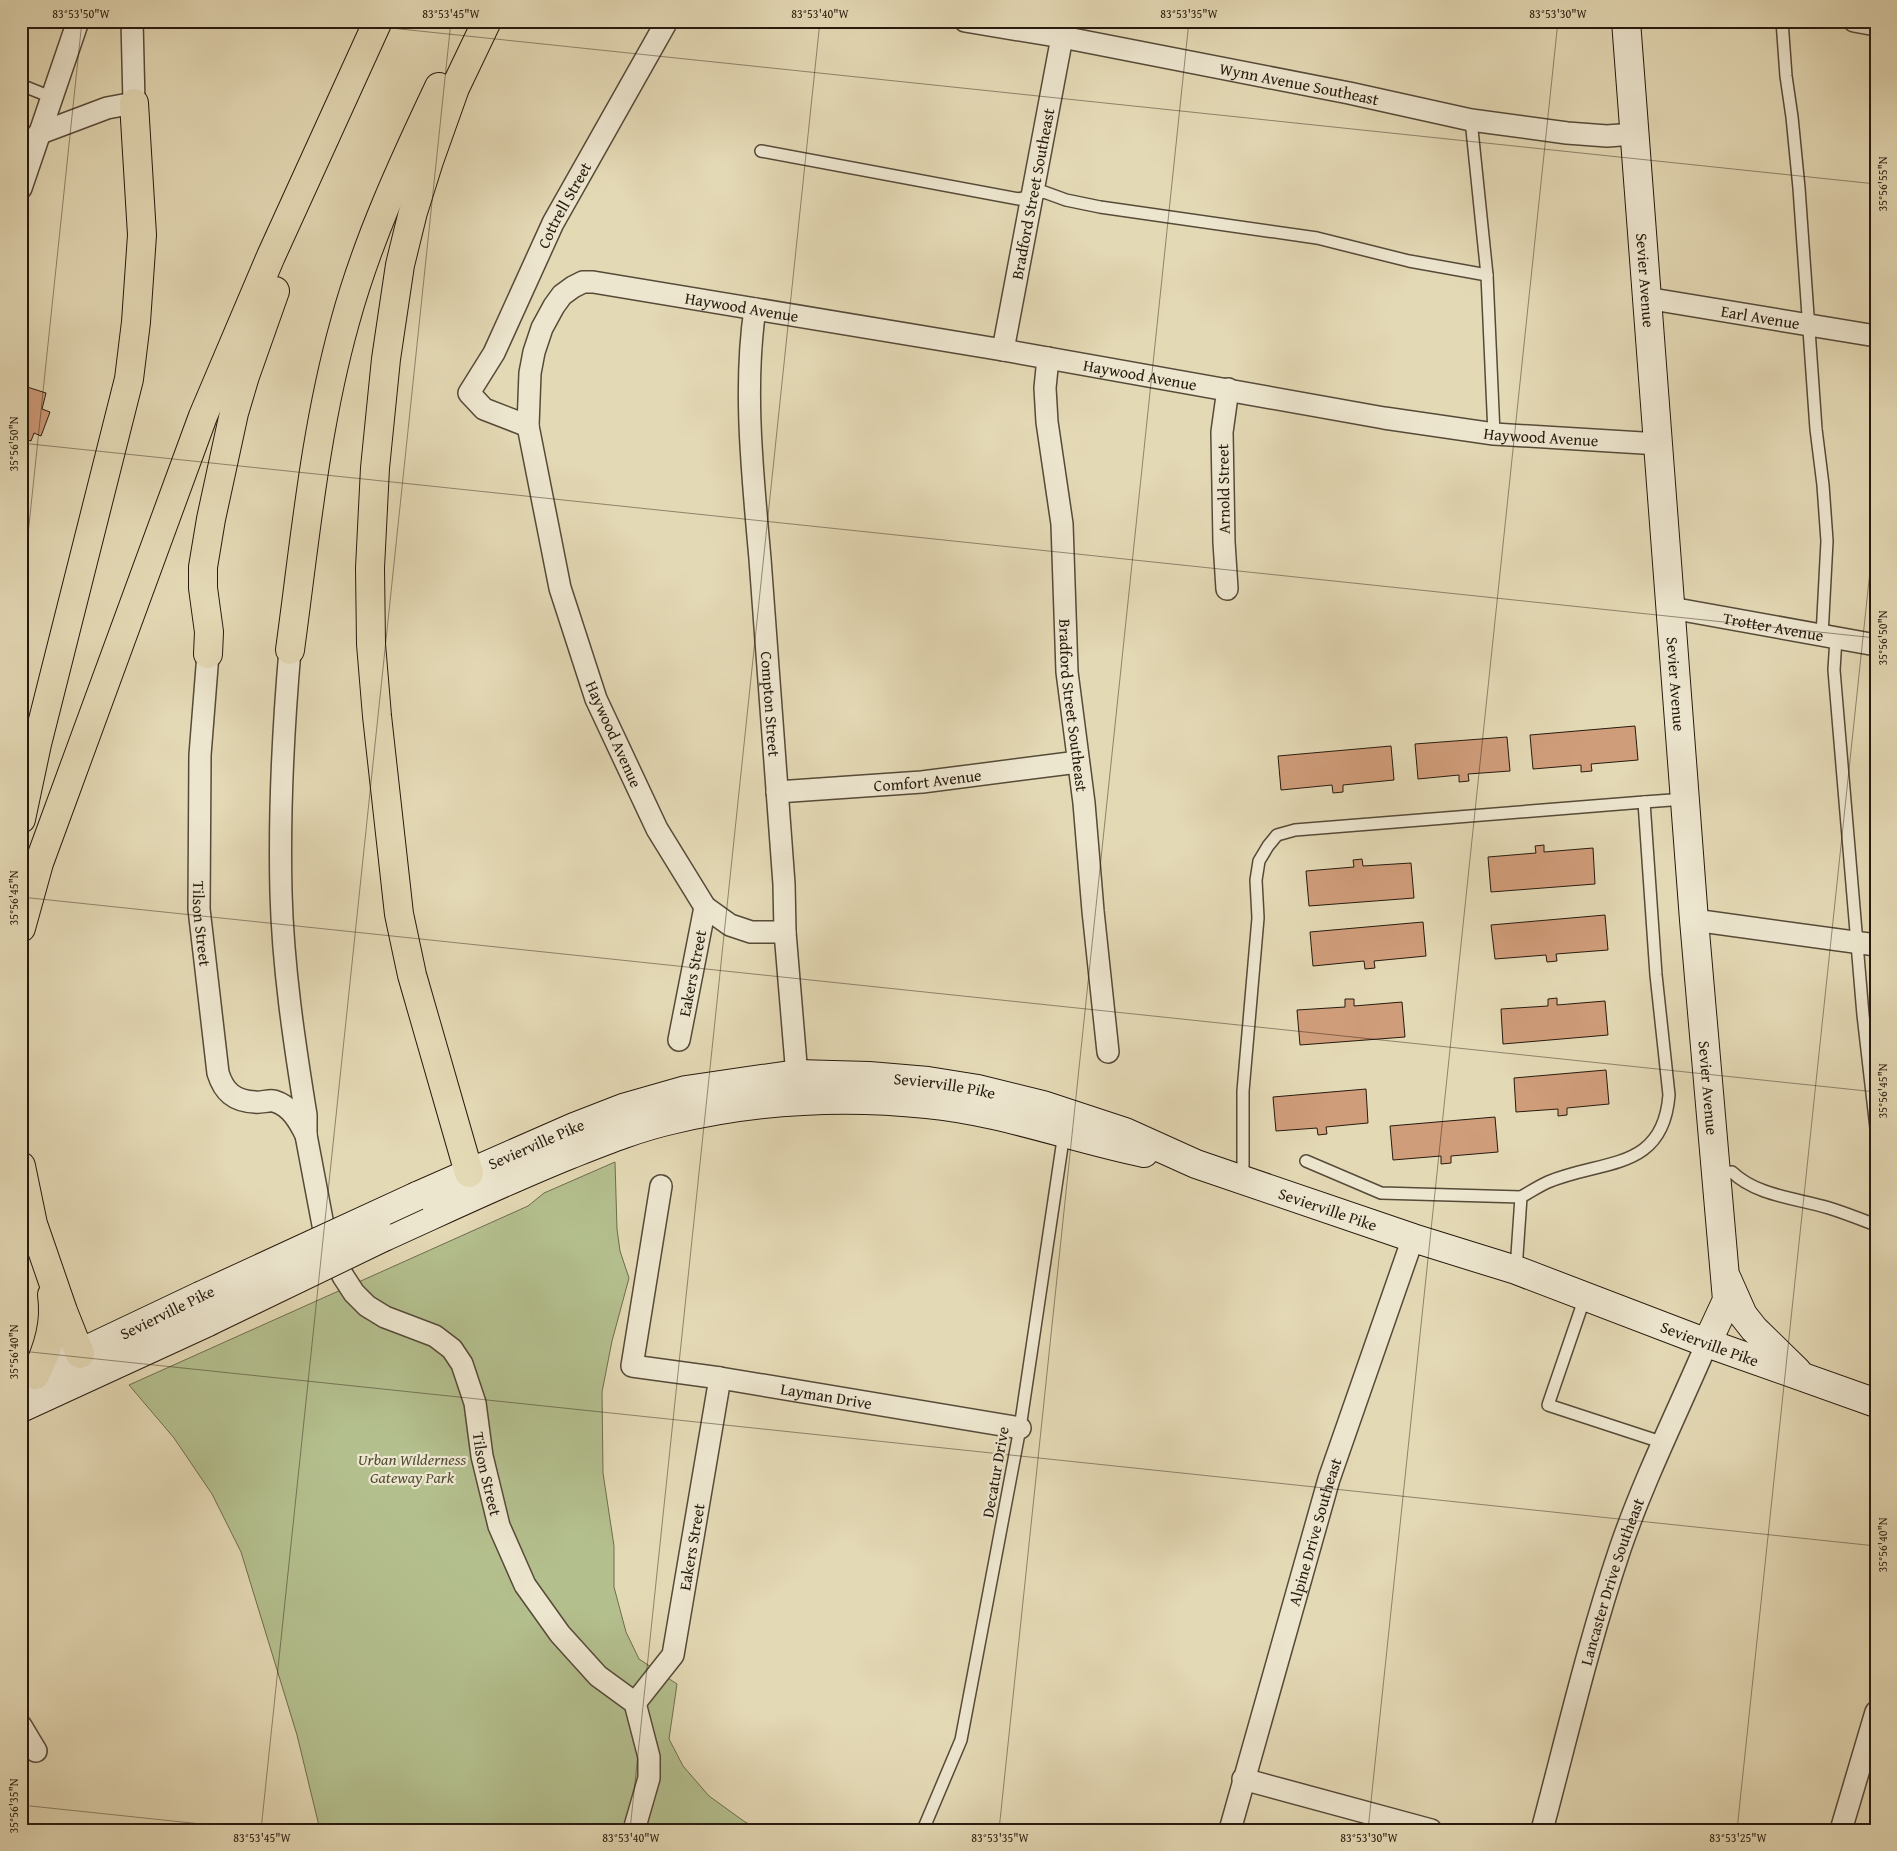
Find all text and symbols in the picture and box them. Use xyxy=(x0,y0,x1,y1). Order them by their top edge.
text: 83°53'50"W xyxy=(52,5,111,22)
text: 83°53'45"W xyxy=(422,5,481,22)
text: 83°53'40"W xyxy=(791,5,850,22)
text: 83°53'35"W xyxy=(1160,5,1219,22)
text: 83°53'30"W xyxy=(1529,5,1588,22)
street label: Wynn Avenue Southeast xyxy=(1217,56,1382,111)
street label: Bradford Street Southeast xyxy=(1005,106,1060,281)
text: 35°56'55"N xyxy=(1874,156,1891,212)
street label: Cottrell Street xyxy=(531,157,597,252)
street label: Sevier Avenue xyxy=(1630,232,1661,328)
street label: Haywood Avenue xyxy=(683,285,800,328)
street label: Earl Avenue xyxy=(1719,299,1802,335)
street label: Haywood Avenue xyxy=(1081,353,1199,396)
text: 35°56'50"N xyxy=(5,416,22,472)
street label: Haywood Avenue xyxy=(1482,421,1599,452)
street label: Arnold Street xyxy=(1210,443,1236,534)
street label: Trotter Avenue xyxy=(1721,606,1825,647)
text: 35°56'50"N xyxy=(1874,610,1891,666)
street label: Bradford Street Southeast xyxy=(1053,618,1094,793)
street label: Sevier Avenue xyxy=(1661,636,1692,732)
street label: Compton Street xyxy=(755,650,787,758)
street label: Haywood Avenue xyxy=(580,677,648,791)
street label: Comfort Avenue xyxy=(873,762,983,797)
text: 35°56'45"N xyxy=(5,870,22,926)
street label: Tilson Street xyxy=(187,881,218,968)
street label: Eakers Street xyxy=(672,927,712,1019)
street label: Sevier Avenue xyxy=(1693,1040,1725,1136)
text: 35°56'45"N xyxy=(1874,1063,1891,1119)
street label: Sevierville Pike xyxy=(893,1066,998,1105)
street label: Sevierville Pike xyxy=(484,1112,588,1175)
street label: Sevierville Pike xyxy=(1275,1181,1380,1237)
street label: Sevierville Pike xyxy=(116,1279,218,1345)
street label: Sevierville Pike xyxy=(1657,1314,1762,1372)
text: 35°56'40"N xyxy=(5,1324,22,1380)
street label: Layman Drive xyxy=(779,1376,874,1415)
street label: Decatur Drive xyxy=(975,1425,1015,1519)
street label: Tilson Street xyxy=(467,1430,508,1519)
park label: Urban Wilderness Gateway Park xyxy=(358,1447,466,1489)
street label: Alpine Drive Southeast xyxy=(1282,1454,1348,1609)
street label: Lancaster Drive Southeast xyxy=(1574,1494,1650,1668)
street label: Eakers Street xyxy=(672,1501,711,1592)
text: 35°56'40"N xyxy=(1874,1517,1891,1573)
text: 35°56'35"N xyxy=(5,1778,22,1834)
text: 83°53'45"W xyxy=(233,1829,292,1846)
text: 83°53'40"W xyxy=(602,1829,661,1846)
text: 83°53'35"W xyxy=(971,1829,1030,1846)
text: 83°53'30"W xyxy=(1340,1829,1399,1846)
text: 83°53'25"W xyxy=(1709,1829,1768,1846)

